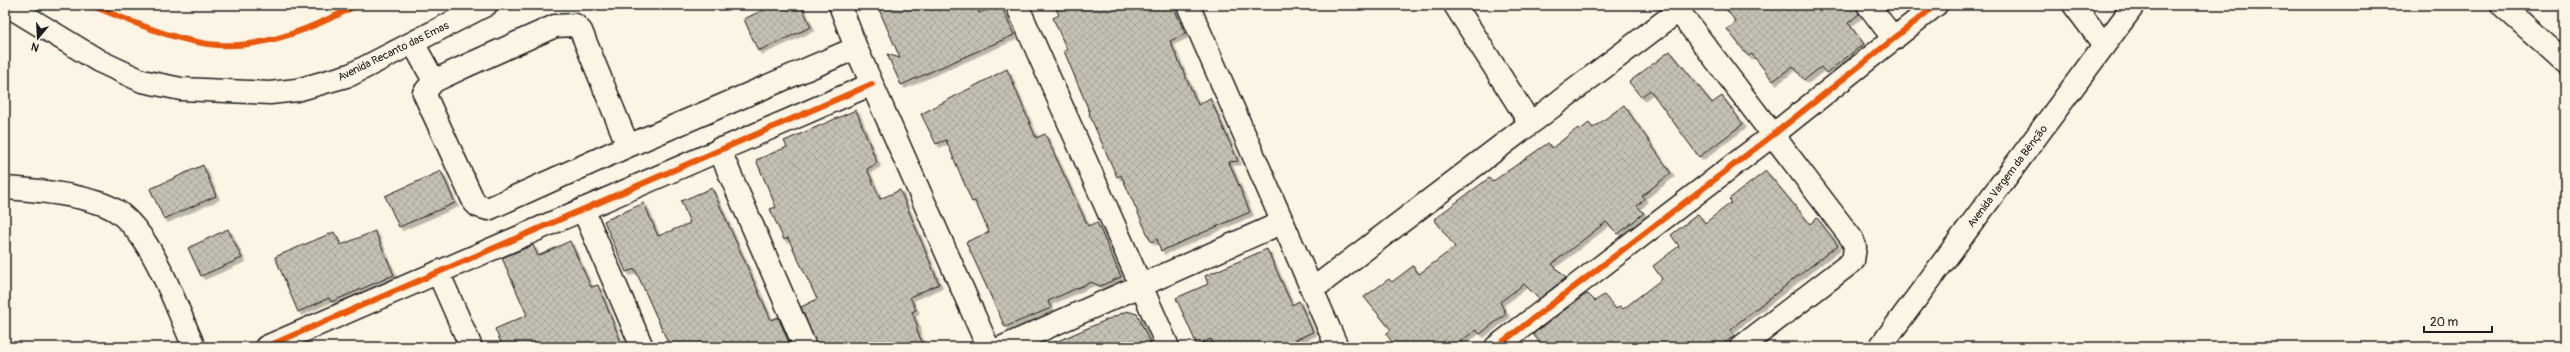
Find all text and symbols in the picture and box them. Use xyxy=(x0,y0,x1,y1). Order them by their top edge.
north arrow xyxy=(18,18,58,58)
street label: Avenida Recanto das Emas xyxy=(336,19,451,84)
text: N xyxy=(29,40,41,54)
street label: Avenida Vargem da Bênção xyxy=(1965,122,2050,230)
scale bar xyxy=(2424,308,2492,334)
text: 20 m xyxy=(2430,315,2459,330)

